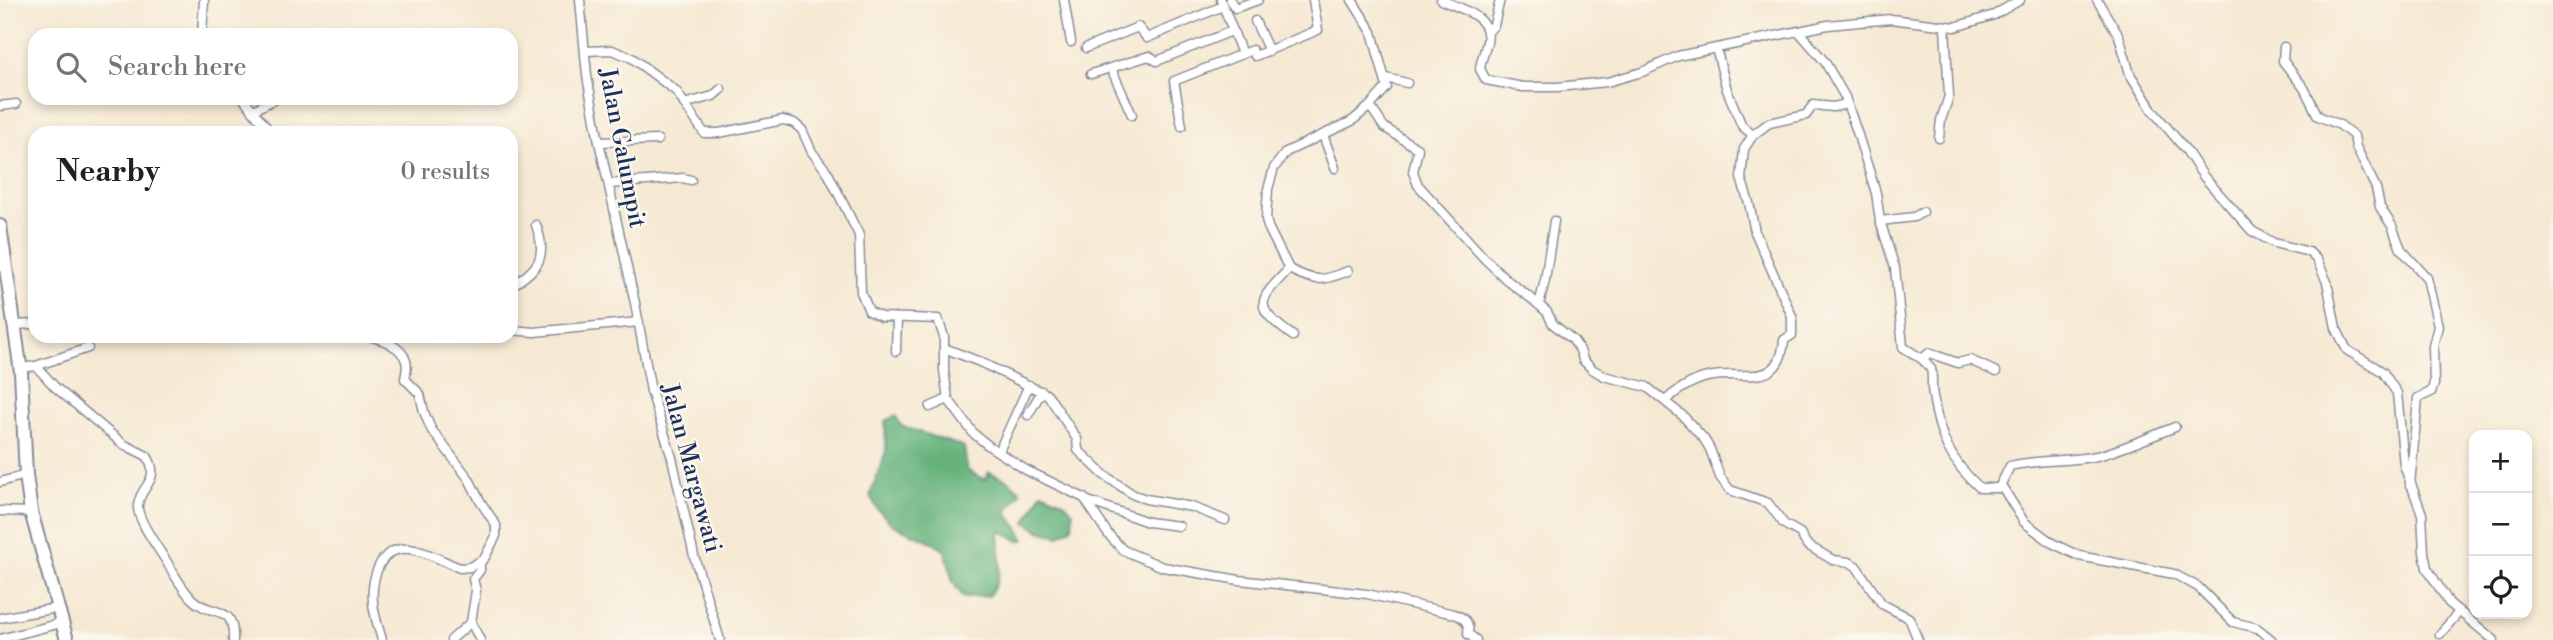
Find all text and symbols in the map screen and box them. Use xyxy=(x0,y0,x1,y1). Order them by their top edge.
search box xyxy=(28,28,518,105)
icon: search xyxy=(52,48,90,86)
text: Search here xyxy=(108,51,247,83)
street label: Jalan Galumpit xyxy=(592,65,652,231)
text: Nearby xyxy=(56,153,160,191)
text: 0 results xyxy=(400,158,490,186)
street label: Jalan Margawati xyxy=(654,379,728,556)
map controls xyxy=(2469,430,2532,619)
button: + xyxy=(2469,430,2532,493)
button: − xyxy=(2469,493,2532,556)
button: locate xyxy=(2469,556,2532,619)

